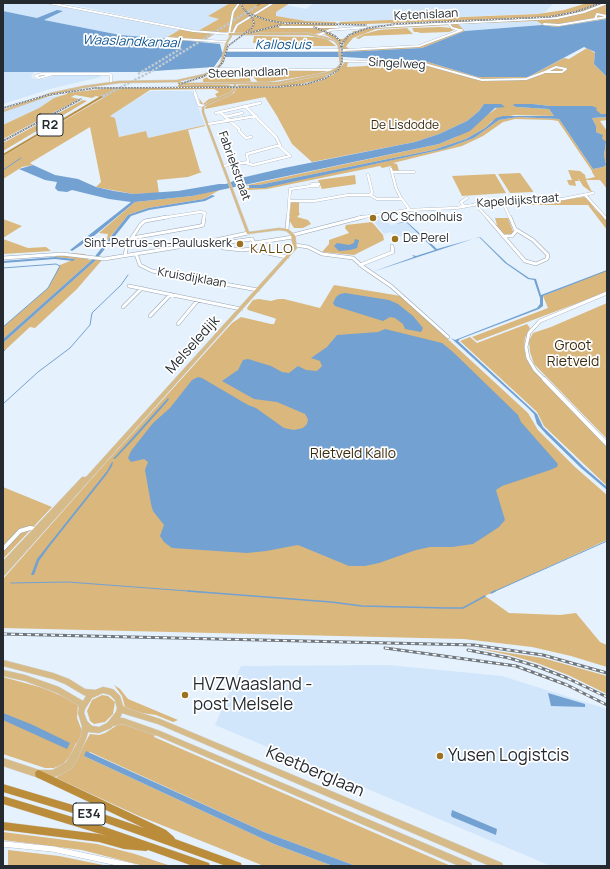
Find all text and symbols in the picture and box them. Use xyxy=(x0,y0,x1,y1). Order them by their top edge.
street label: Ketenislaan xyxy=(393,6,459,24)
water label: Waaslandkanaal xyxy=(82,33,180,51)
water label: Kallosluis xyxy=(255,37,311,53)
street label: Singelweg xyxy=(368,55,426,73)
street label: Steenlandlaan xyxy=(208,64,288,82)
road number: R2 xyxy=(37,114,63,136)
park label: De Lisdodde xyxy=(371,119,439,133)
street label: Fabriekstraat xyxy=(215,129,253,203)
street label: Kapeldijkstraat xyxy=(476,191,560,211)
place label: OC Schoolhuis xyxy=(381,211,462,225)
marker: OC Schoolhuis xyxy=(368,213,378,223)
place label: De Perel xyxy=(403,232,449,246)
marker: De Perel xyxy=(390,234,400,244)
place label: Sint-Petrus-en-Pauluskerk xyxy=(84,237,232,251)
marker: Sint-Petrus-en-Pauluskerk xyxy=(235,239,245,249)
district label: KALLO xyxy=(250,241,294,257)
street label: Kruisdijklaan xyxy=(156,265,228,291)
street label: Melseledijk xyxy=(163,313,223,377)
park label: Groot Rietveld xyxy=(547,338,599,370)
park label: Rietveld Kallo xyxy=(310,446,396,462)
place label: HVZWaasland - post Melsele xyxy=(193,675,312,715)
marker: HVZWaasland - post Melsele xyxy=(180,690,190,700)
street label: Keetberglaan xyxy=(263,742,367,802)
place label: Yusen Logistcis xyxy=(448,746,569,766)
marker: Yusen Logistcis xyxy=(435,751,445,761)
road number: E34 xyxy=(73,803,105,825)

